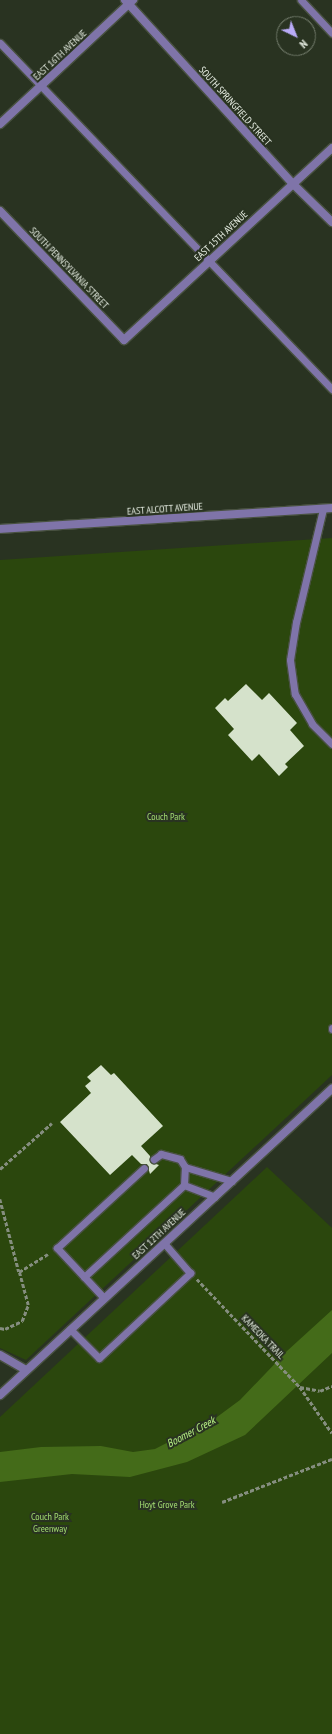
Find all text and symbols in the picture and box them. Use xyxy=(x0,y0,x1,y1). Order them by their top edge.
north arrow xyxy=(276,16,316,56)
street label: EAST 16TH AVENUE xyxy=(31,27,89,83)
text: N xyxy=(297,37,310,51)
street label: SOUTH SPRINGFIELD STREET xyxy=(196,64,274,148)
street label: EAST 15TH AVENUE xyxy=(192,208,250,264)
street label: SOUTH PENNSYLVANIA STREET xyxy=(27,225,111,311)
street label: EAST ALCOTT AVENUE xyxy=(126,500,204,518)
park label: Couch Park xyxy=(147,811,185,823)
street label: EAST 12TH AVENUE xyxy=(130,1206,188,1262)
street label: KAMEOKA TRAIL xyxy=(239,1312,287,1362)
water label: Boomer Creek xyxy=(165,1414,217,1450)
park label: Hoyt Grove Park xyxy=(139,1499,195,1511)
park label: Couch Park Greenway xyxy=(31,1510,69,1534)

